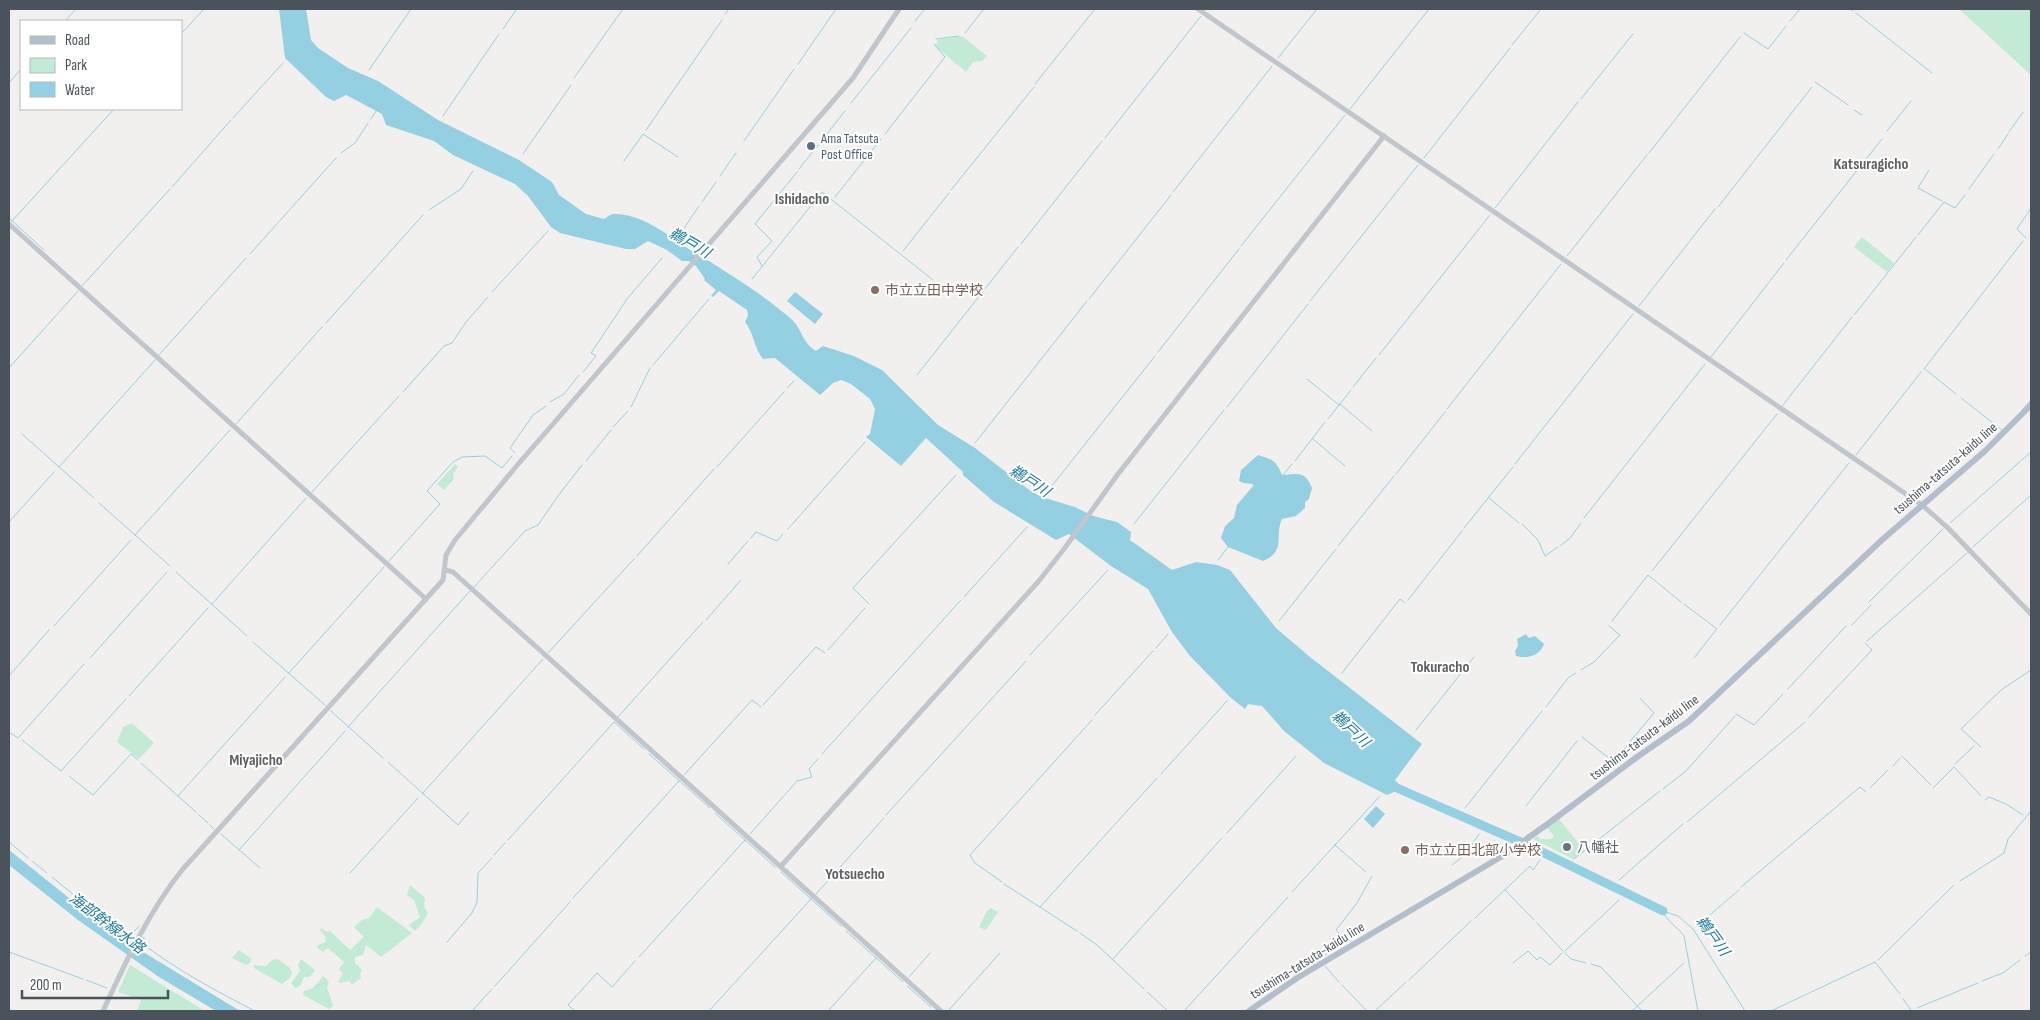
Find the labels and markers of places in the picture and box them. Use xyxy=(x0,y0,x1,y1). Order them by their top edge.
place label: Ama Tatsuta Post Office xyxy=(820,130,879,163)
marker: Ama Tatsuta Post Office xyxy=(805,140,817,152)
place label: 市立立田中学校 xyxy=(885,282,983,299)
marker: 市立立田中学校 xyxy=(869,284,881,296)
place label: 八幡社 xyxy=(1577,839,1619,856)
marker: 八幡社 xyxy=(1561,841,1573,853)
place label: 市立立田北部小学校 xyxy=(1415,842,1541,859)
marker: 市立立田北部小学校 xyxy=(1399,844,1411,856)

